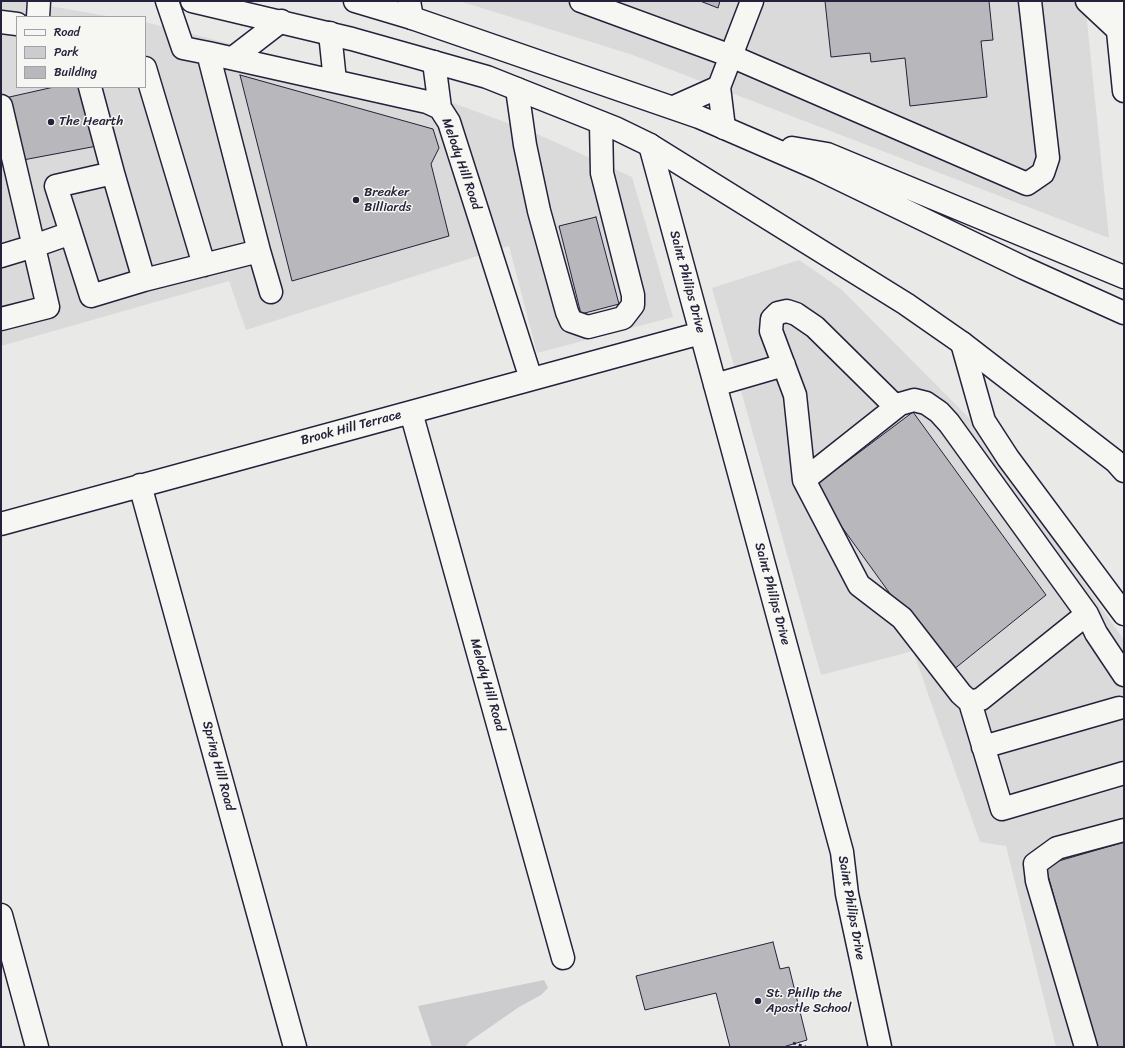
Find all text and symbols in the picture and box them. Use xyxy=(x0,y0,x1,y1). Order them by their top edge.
legend xyxy=(16,16,146,88)
text: Road xyxy=(54,21,80,43)
text: Park xyxy=(54,41,79,63)
text: Building xyxy=(54,61,97,83)
place label: The Hearth xyxy=(59,114,123,130)
street label: Melody Hill Road xyxy=(438,116,484,212)
marker: The Hearth xyxy=(46,117,56,127)
place label: Breaker Billiards xyxy=(364,185,411,216)
marker: Breaker Billiards xyxy=(351,195,361,205)
street label: Saint Philips Drive xyxy=(666,229,708,335)
street label: Brook Hill Terrace xyxy=(299,407,403,449)
street label: Saint Philips Drive xyxy=(751,541,793,647)
street label: Melody Hill Road xyxy=(466,637,508,733)
street label: Spring Hill Road xyxy=(199,719,237,813)
street label: Saint Philips Drive xyxy=(834,855,868,961)
place label: St. Philip the Apostle School xyxy=(766,986,851,1017)
marker: St. Philip the Apostle School xyxy=(753,996,763,1006)

